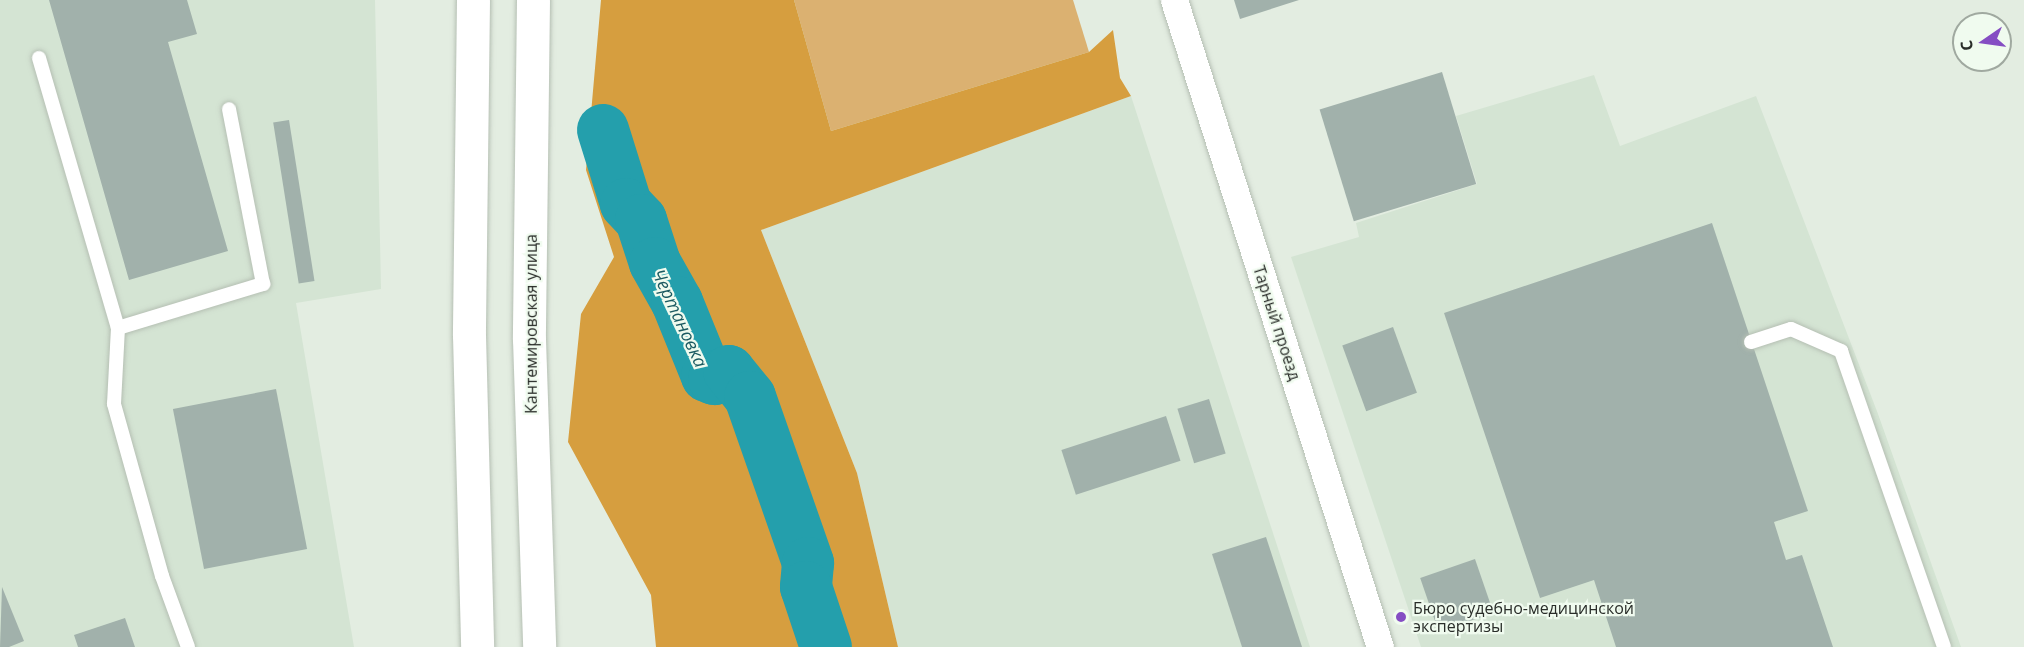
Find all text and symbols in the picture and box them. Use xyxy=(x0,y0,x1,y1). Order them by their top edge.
north arrow xyxy=(1952,12,2012,72)
text: С xyxy=(1955,38,1978,53)
street label: Кантемировская улица xyxy=(521,234,541,414)
street label: Тарный проезд xyxy=(1249,263,1305,383)
water label: Чертановка xyxy=(648,265,712,371)
place label: Бюро судебно-медицинской экспертизы xyxy=(1413,598,1634,636)
marker: Бюро судебно-медицинской экспертизы xyxy=(1394,610,1408,624)

